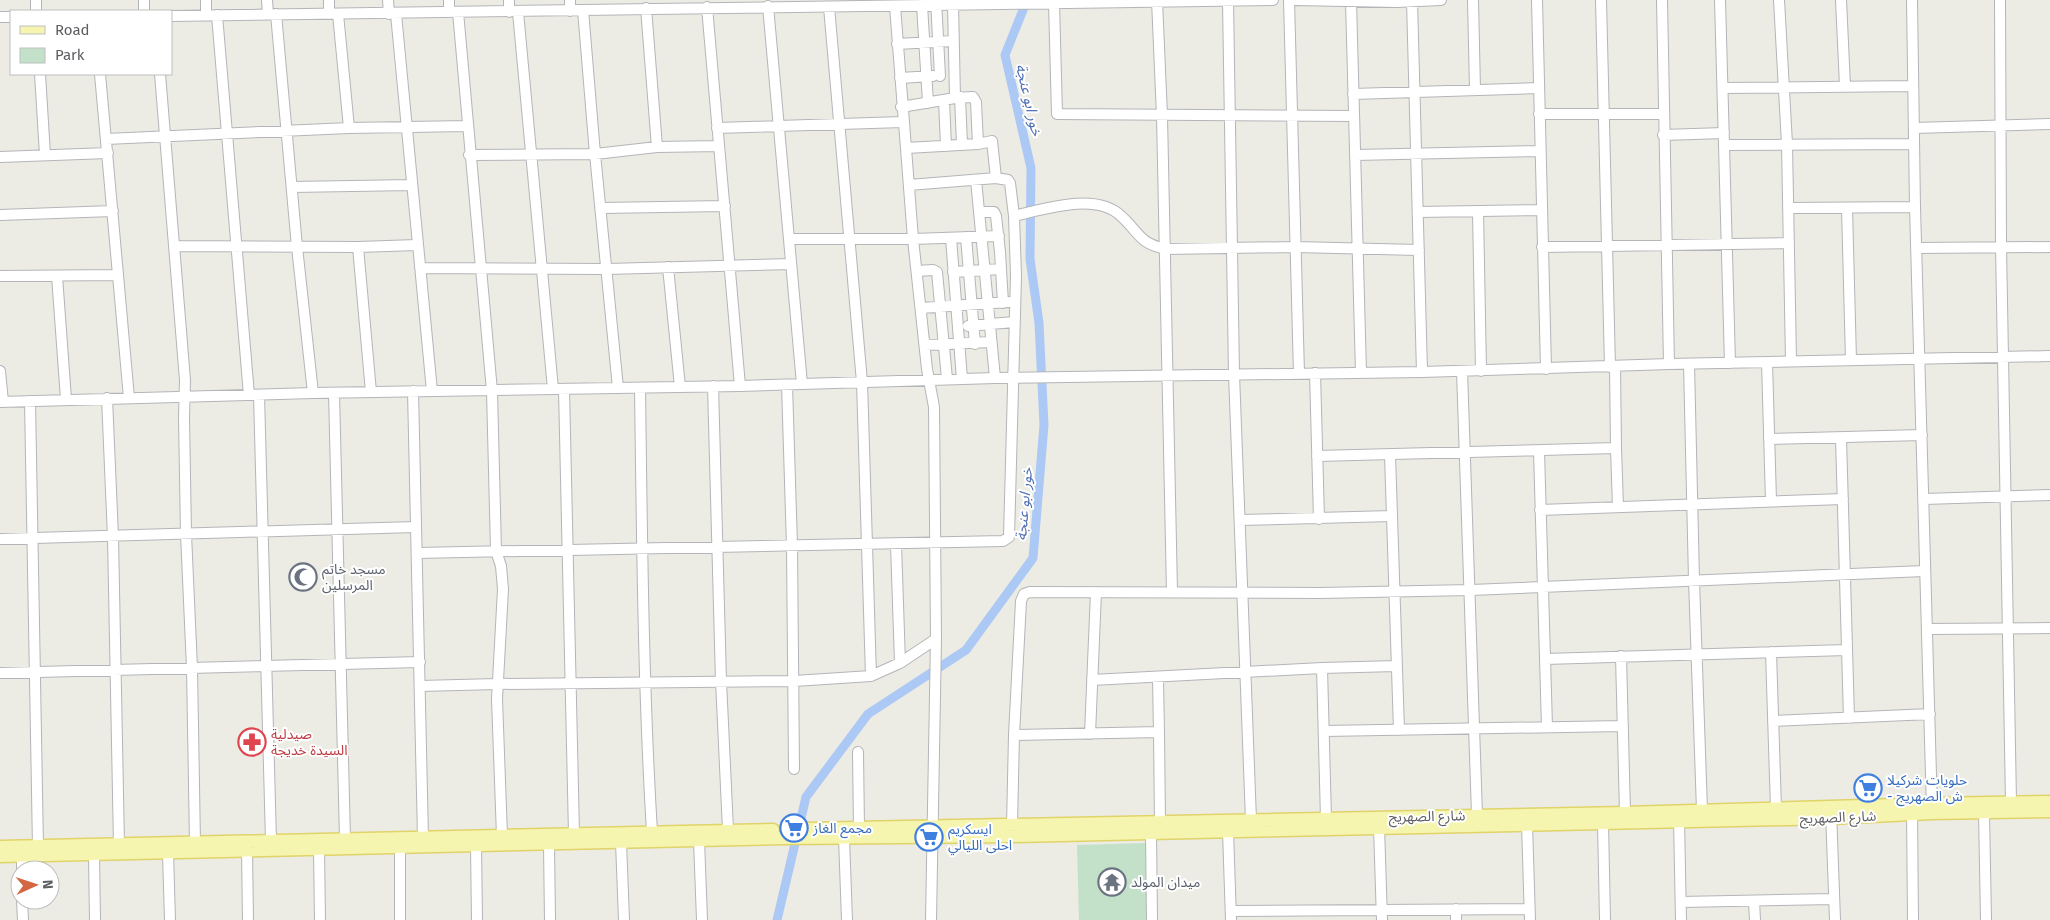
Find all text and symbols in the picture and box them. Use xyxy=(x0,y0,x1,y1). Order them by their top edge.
legend xyxy=(10,10,172,75)
text: Road xyxy=(55,21,90,39)
text: Park xyxy=(55,46,85,64)
water label: خور ابو عنجة xyxy=(1012,62,1046,138)
water label: خور ابو عنجة xyxy=(1012,466,1036,541)
place label: مسجد خاتم المرسلين xyxy=(322,561,386,594)
mosque icon: مسجد خاتم المرسلين xyxy=(288,562,318,592)
place label: صيدلية السيدة خديجة xyxy=(271,726,348,759)
pharmacy icon: صيدلية السيدة خديجة xyxy=(237,727,267,757)
place label: حلويات شركيلا - ش الصهريج xyxy=(1887,772,1967,807)
supermarket icon: حلويات شركيلا - ش الصهريج xyxy=(1853,773,1883,803)
street label: شارع الصهريج xyxy=(1388,807,1466,828)
street label: شارع الصهريج xyxy=(1799,808,1877,829)
supermarket icon: مجمع الغاز xyxy=(779,813,809,843)
place label: مجمع الغاز xyxy=(812,820,872,839)
place label: ايسكريم احلى الليالي xyxy=(948,821,1012,856)
supermarket icon: ايسكريم احلى الليالي xyxy=(914,822,944,852)
north arrow xyxy=(10,860,60,910)
temple icon: ميدان المولد xyxy=(1097,867,1127,897)
place label: ميدان المولد xyxy=(1131,874,1200,891)
text: N xyxy=(39,879,56,889)

